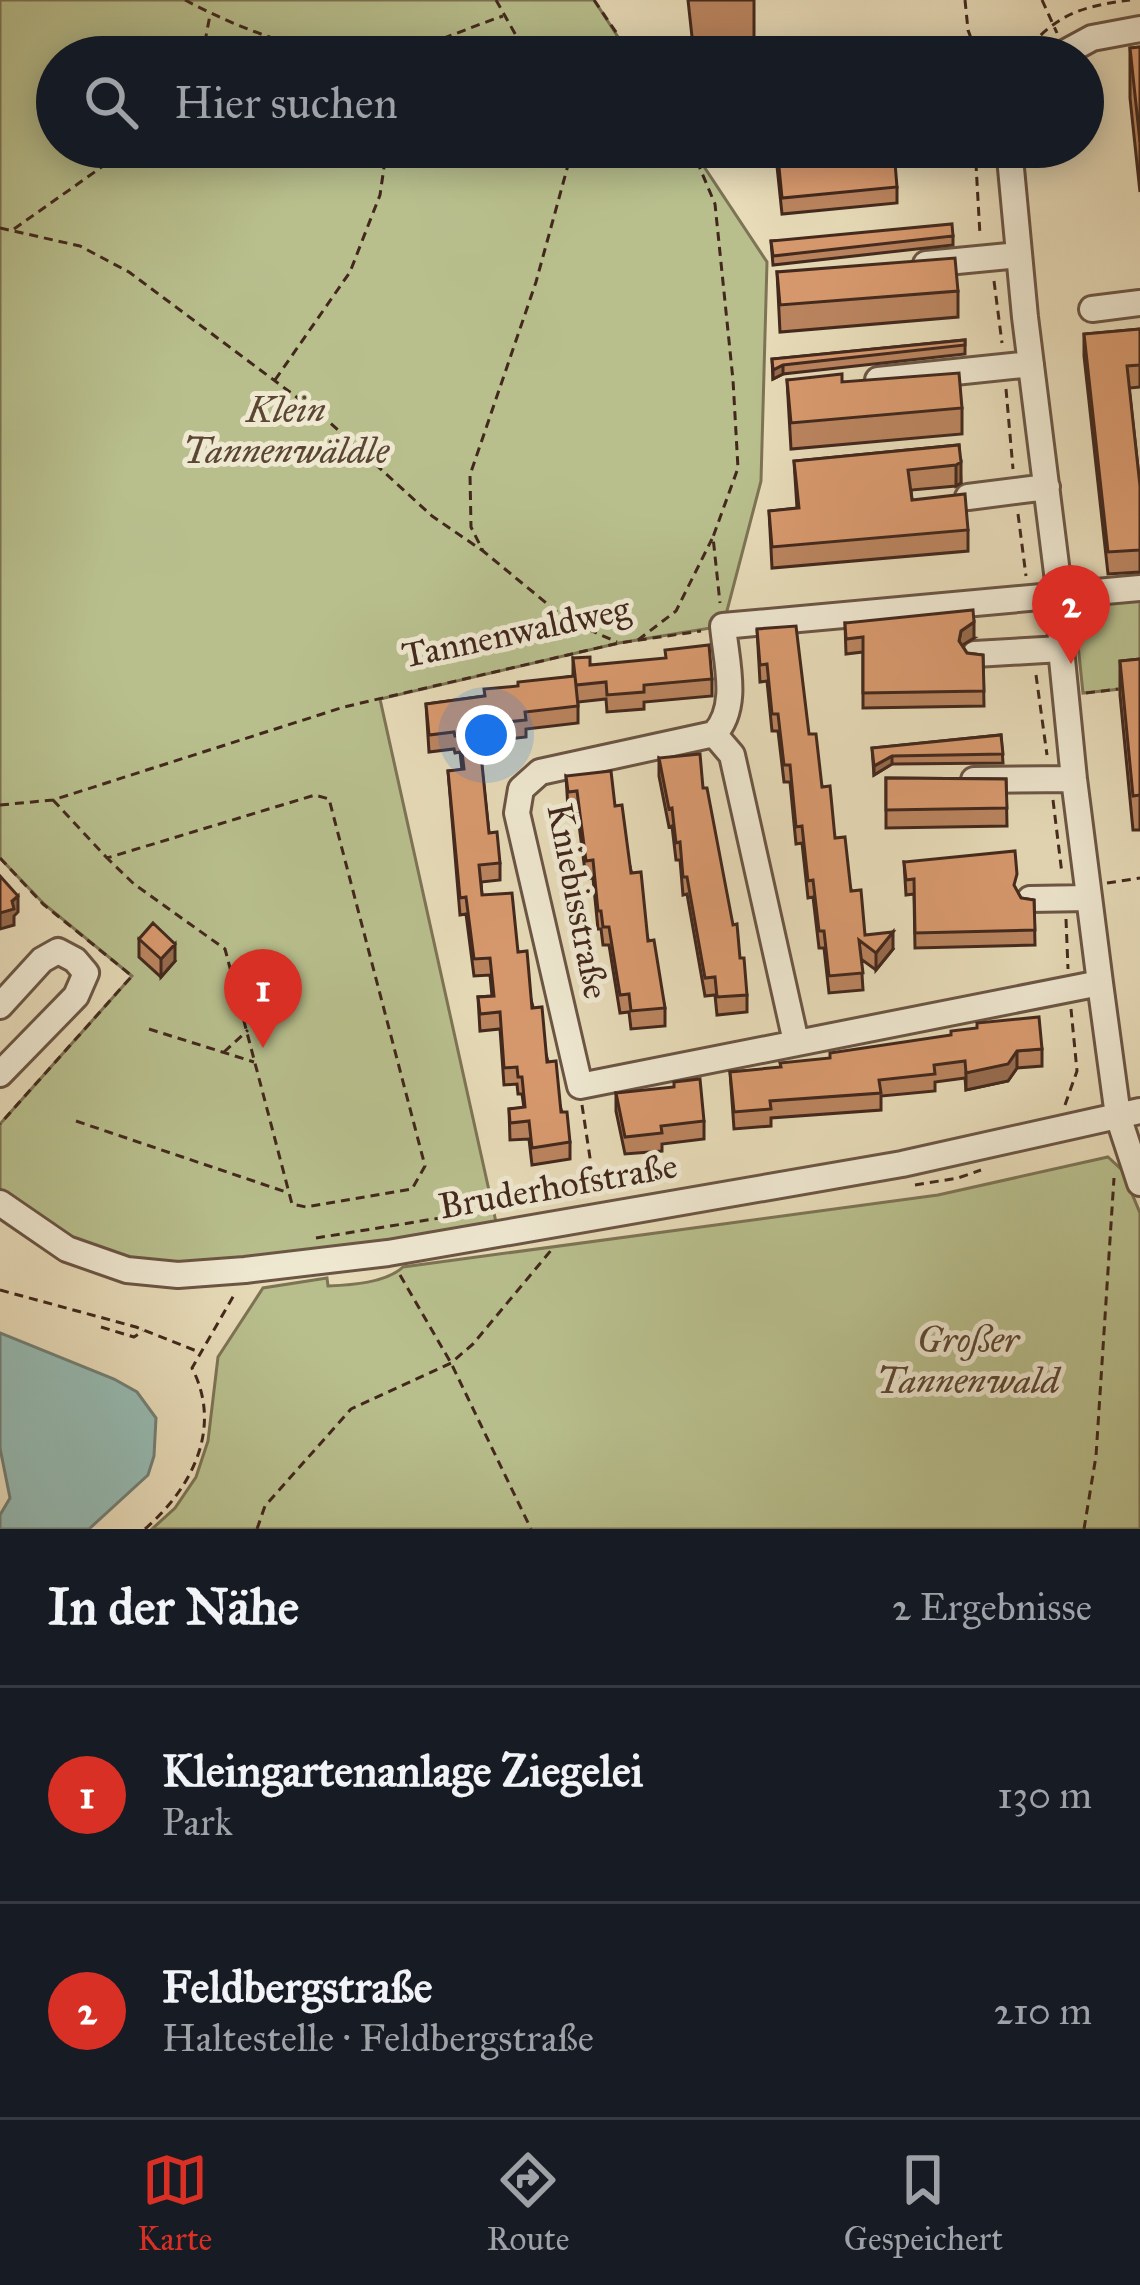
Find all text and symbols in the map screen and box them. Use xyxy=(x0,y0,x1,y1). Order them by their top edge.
search box xyxy=(36,36,1104,168)
icon: search xyxy=(78,69,144,135)
text: Hier suchen xyxy=(174,75,398,130)
park label: Klein Tannenwäldle xyxy=(183,388,391,473)
pin: 2 xyxy=(1032,565,1110,664)
street label: Tannenwaldweg xyxy=(398,586,634,678)
your location xyxy=(456,705,516,765)
street label: Kniebisstraße xyxy=(537,799,619,1003)
pin: 1 xyxy=(224,949,302,1048)
street label: Bruderhofstraße xyxy=(435,1143,681,1229)
park label: Großer Tannenwald xyxy=(876,1318,1062,1403)
text: In der Nähe xyxy=(48,1576,299,1638)
text: 2 Ergebnisse xyxy=(892,1583,1092,1631)
text: Kleingartenanlage Ziegelei xyxy=(162,1743,643,1798)
text: 1 xyxy=(79,1771,95,1819)
text: 130 m xyxy=(997,1771,1092,1819)
text: Park xyxy=(162,1798,233,1846)
text: Feldbergstraße xyxy=(162,1959,432,2014)
text: 2 xyxy=(77,1987,97,2035)
text: 210 m xyxy=(994,1987,1092,2035)
text: Haltestelle · Feldbergstraße xyxy=(162,2014,594,2062)
tab: Karte xyxy=(137,2147,212,2259)
tab: Route xyxy=(487,2147,569,2259)
tab: Gespeichert xyxy=(844,2147,1003,2259)

